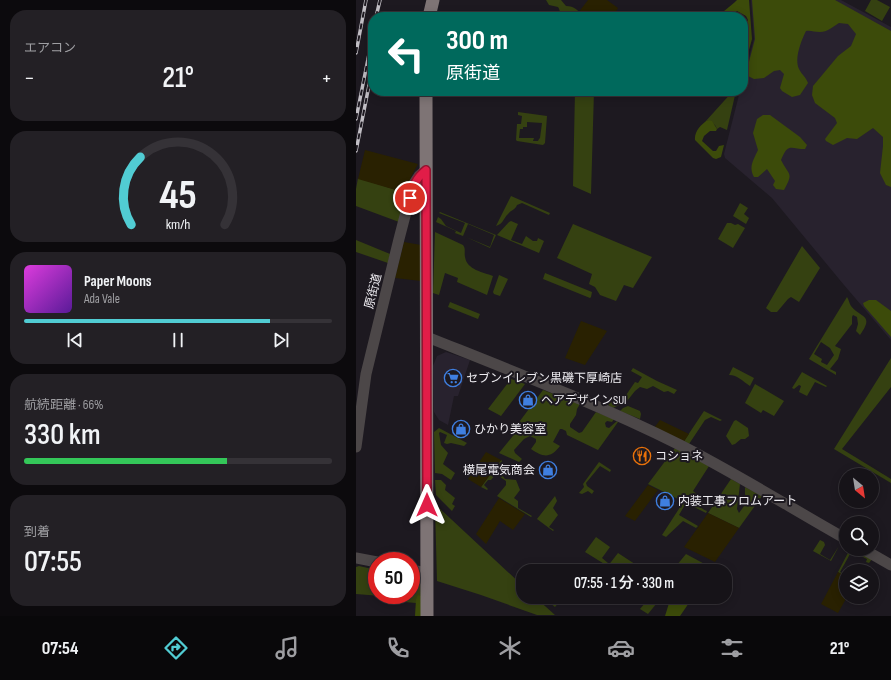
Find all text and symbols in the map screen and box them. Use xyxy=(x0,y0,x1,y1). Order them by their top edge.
text: 300 m xyxy=(446,24,508,57)
icon: left xyxy=(380,28,432,80)
text: エアコン xyxy=(24,40,76,56)
text: 21° xyxy=(162,60,194,96)
text: 原街道 xyxy=(446,63,500,84)
text: − xyxy=(24,65,35,92)
text: + xyxy=(321,65,332,92)
text: 45 xyxy=(159,171,197,220)
pin xyxy=(393,181,427,215)
icon: arrive xyxy=(399,187,421,209)
text: km/h xyxy=(166,215,190,232)
text: Paper Moons xyxy=(84,272,152,291)
street label: 原街道 xyxy=(362,272,385,310)
text: Ada Vale xyxy=(84,291,120,307)
icon: previous xyxy=(64,329,86,351)
icon: pause xyxy=(167,329,189,351)
icon: next xyxy=(270,329,292,351)
supermarket icon: セブンイレブン黒磯下厚崎店 xyxy=(443,368,463,388)
place label: セブンイレブン黒磯下厚崎店 xyxy=(466,371,622,386)
shop icon: ヘアデザインSUI xyxy=(518,390,538,410)
place label: ヘアデザインSUI xyxy=(541,393,627,408)
text: 航続距離 · 66% xyxy=(24,397,104,413)
text: 330 km xyxy=(24,417,101,453)
shop icon: ひかり美容室 xyxy=(451,419,471,439)
place label: ひかり美容室 xyxy=(474,422,546,437)
restaurant icon: コショネ xyxy=(632,446,652,466)
place label: コショネ xyxy=(655,449,703,464)
shop icon: 横尾電気商会 xyxy=(538,460,558,480)
place label: 横尾電気商会 xyxy=(463,463,535,478)
north arrow xyxy=(839,468,879,508)
map controls xyxy=(839,468,879,604)
position arrow xyxy=(406,484,448,526)
shop icon: 内装工事フロムアート xyxy=(655,491,675,511)
place label: 内装工事フロムアート xyxy=(678,494,797,509)
button: search xyxy=(839,516,879,556)
text: 到着 xyxy=(24,524,50,540)
text: 07:55 xyxy=(24,544,82,580)
speed limit sign: 50 xyxy=(368,552,420,604)
button: layers xyxy=(839,564,879,604)
text: 07:55 · 1 分 · 330 m xyxy=(574,574,674,593)
icon: directions xyxy=(162,634,190,662)
icon: music xyxy=(273,634,301,662)
icon: phone xyxy=(384,634,412,662)
icon: climate xyxy=(496,634,524,662)
icon: car xyxy=(607,634,635,662)
icon: filters xyxy=(718,634,746,662)
text: 07:54 xyxy=(42,638,78,659)
text: 21° xyxy=(830,638,849,659)

